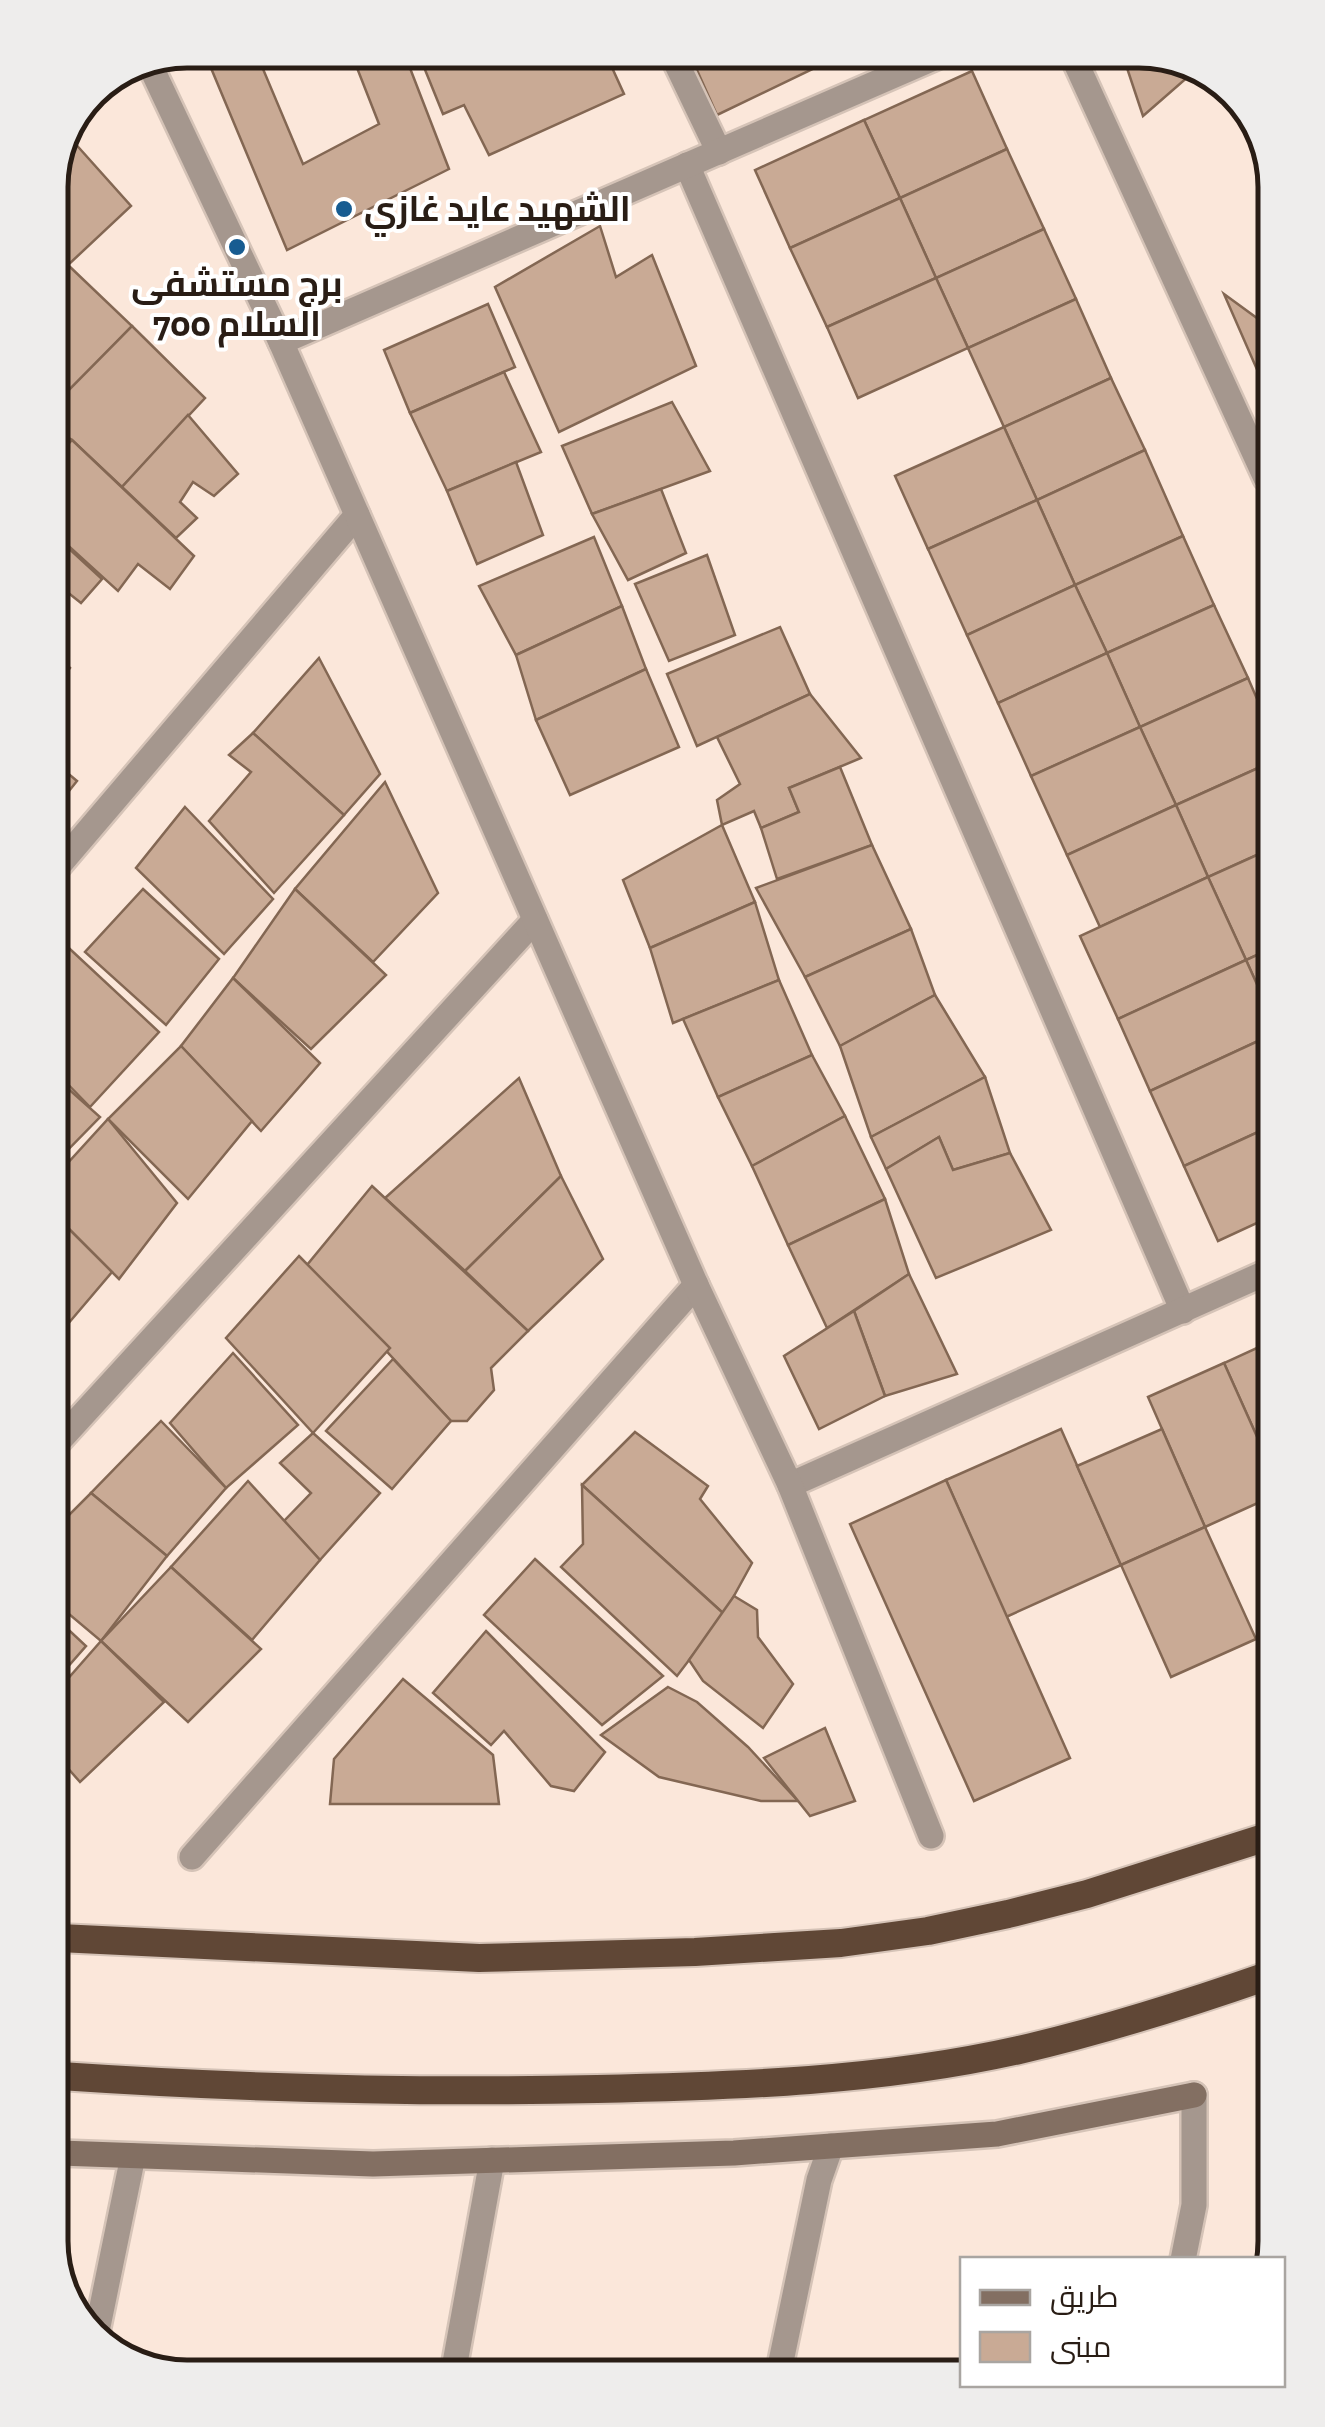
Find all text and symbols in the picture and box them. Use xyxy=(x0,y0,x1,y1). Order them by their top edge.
place label: الشهيد عايد غازي xyxy=(364,188,631,237)
marker: الشهيد عايد غازي xyxy=(333,198,355,220)
marker: برج مستشفى السلام 700 xyxy=(226,236,248,258)
place label: برج مستشفى السلام 700 xyxy=(131,263,343,348)
legend xyxy=(960,2257,1285,2387)
text: طريق xyxy=(1050,2279,1119,2315)
text: مبنى xyxy=(1050,2329,1111,2365)

